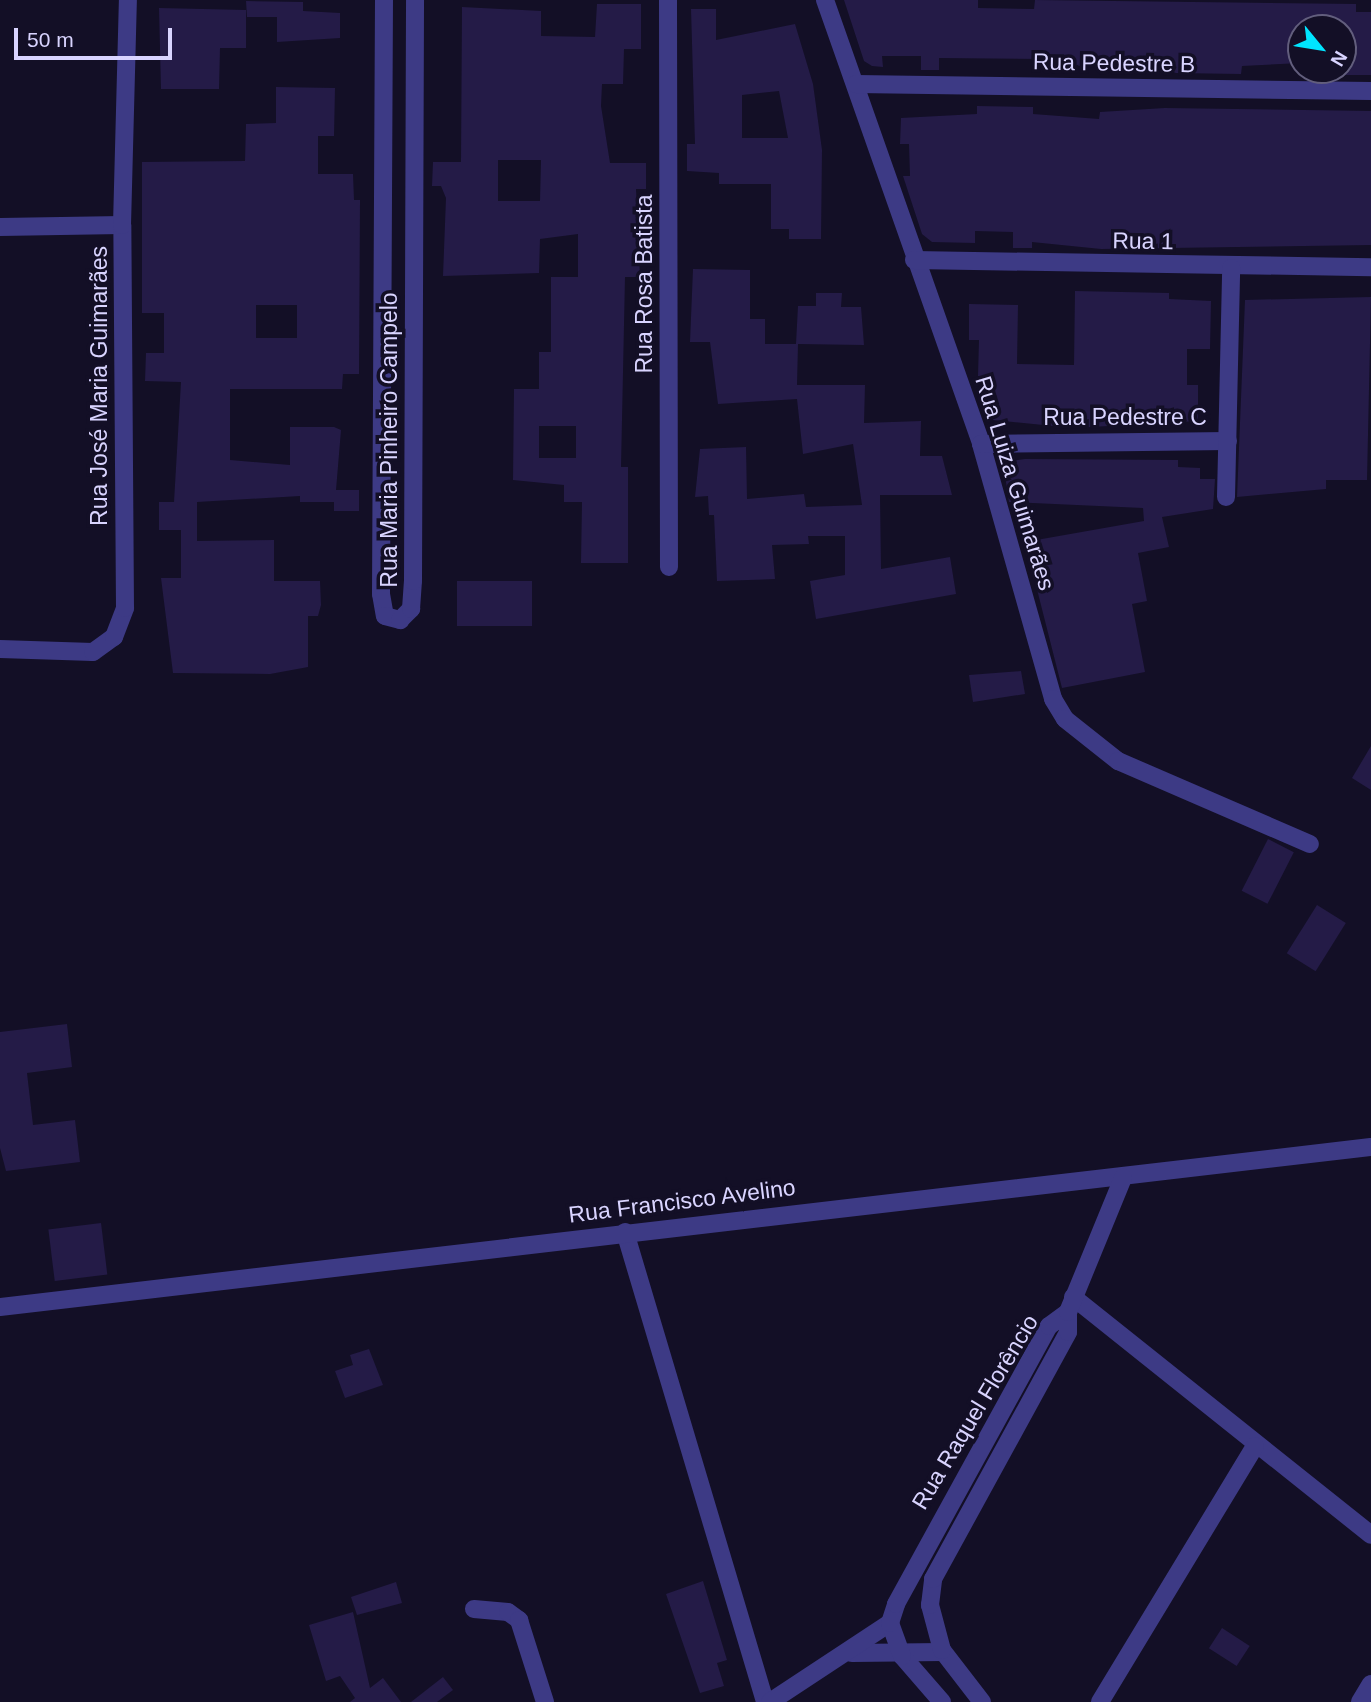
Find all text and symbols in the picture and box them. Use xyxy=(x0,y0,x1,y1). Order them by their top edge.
scale bar xyxy=(18,14,175,58)
north arrow xyxy=(1287,14,1357,84)
text: 50 m xyxy=(27,28,74,51)
street label: Rua Pedestre B xyxy=(1033,48,1195,78)
text: N xyxy=(1326,48,1351,70)
street label: Rua Rosa Batista xyxy=(630,195,658,373)
street label: Rua 1 xyxy=(1112,227,1174,255)
street label: Rua José Maria Guimarães xyxy=(85,246,113,526)
street label: Rua Maria Pinheiro Campelo xyxy=(375,292,403,588)
street label: Rua Luiza Guimarães xyxy=(969,373,1061,593)
street label: Rua Pedestre C xyxy=(1043,403,1207,431)
street label: Rua Francisco Avelino xyxy=(566,1173,798,1229)
street label: Rua Raquel Florêncio xyxy=(906,1310,1044,1514)

